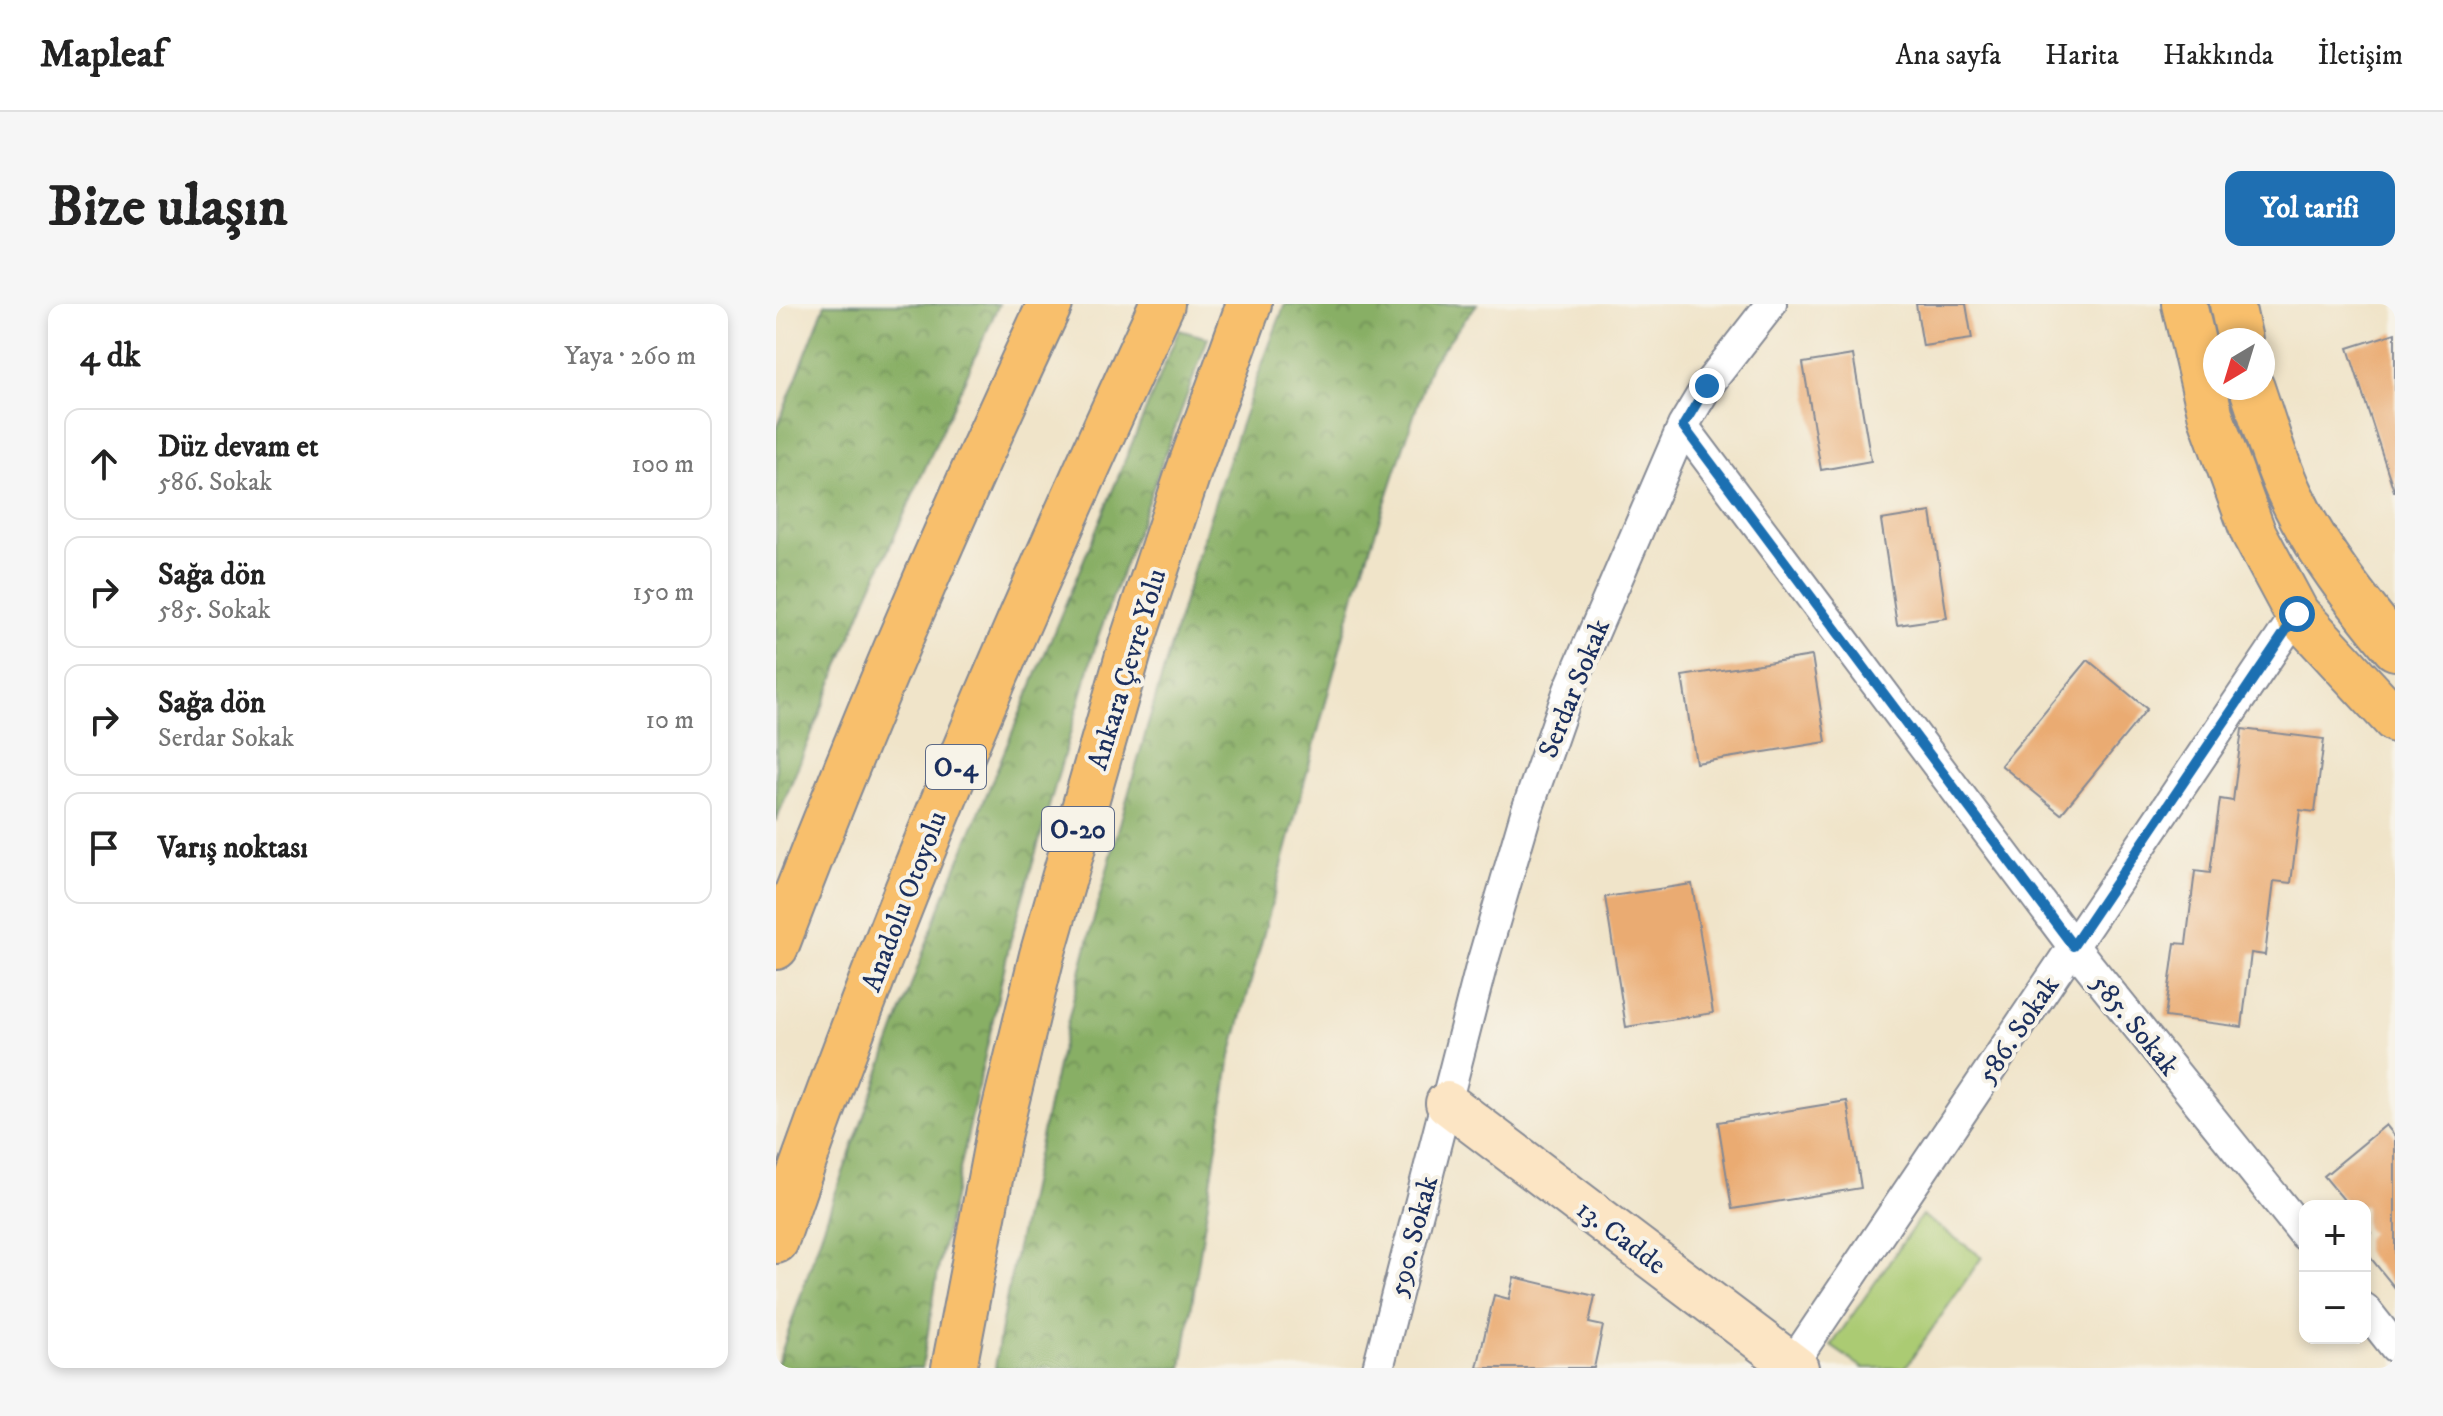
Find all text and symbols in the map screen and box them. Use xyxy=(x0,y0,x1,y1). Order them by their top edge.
text: Mapleaf xyxy=(40,31,165,79)
text: Ana sayfa xyxy=(1895,38,2001,73)
text: Harita xyxy=(2045,38,2119,73)
text: Hakkında xyxy=(2163,38,2274,73)
text: İletişim xyxy=(2318,38,2403,73)
button: Yol tarifi xyxy=(2225,171,2395,246)
text: Bize ulaşın xyxy=(48,173,287,243)
north arrow xyxy=(2203,328,2275,400)
text: 4 dk xyxy=(80,335,141,377)
text: Yaya · 260 m xyxy=(564,340,696,373)
route end xyxy=(1689,368,1725,404)
text: Düz devam et xyxy=(158,429,319,466)
icon: ahead xyxy=(82,442,126,486)
text: 100 m xyxy=(631,448,694,481)
text: 586. Sokak xyxy=(158,466,272,499)
text: Sağa dön xyxy=(158,557,266,594)
street label: Ankara Çevre Yolu xyxy=(1080,565,1175,774)
icon: right xyxy=(82,570,126,614)
text: 150 m xyxy=(633,576,694,609)
text: 585. Sokak xyxy=(158,594,271,627)
route start xyxy=(2279,596,2315,632)
street label: Serdar Sokak xyxy=(1531,614,1618,763)
text: Sağa dön xyxy=(158,685,266,722)
icon: right xyxy=(82,698,126,742)
text: 10 m xyxy=(645,704,694,737)
text: Serdar Sokak xyxy=(158,722,294,755)
road number: O-4 xyxy=(926,745,986,789)
street label: Anadolu Otoyolu xyxy=(854,806,955,997)
road number: O-20 xyxy=(1042,807,1114,851)
icon: arrive xyxy=(82,826,126,870)
text: Varış noktası xyxy=(158,830,308,867)
street label: 585. Sokak xyxy=(2083,967,2187,1083)
street label: 586. Sokak xyxy=(1969,969,2067,1091)
street label: 590. Sokak xyxy=(1381,1172,1446,1301)
street label: 13. Cadde xyxy=(1569,1192,1673,1282)
map controls xyxy=(2299,1200,2371,1344)
button: + xyxy=(2299,1200,2371,1272)
button: − xyxy=(2299,1272,2371,1344)

